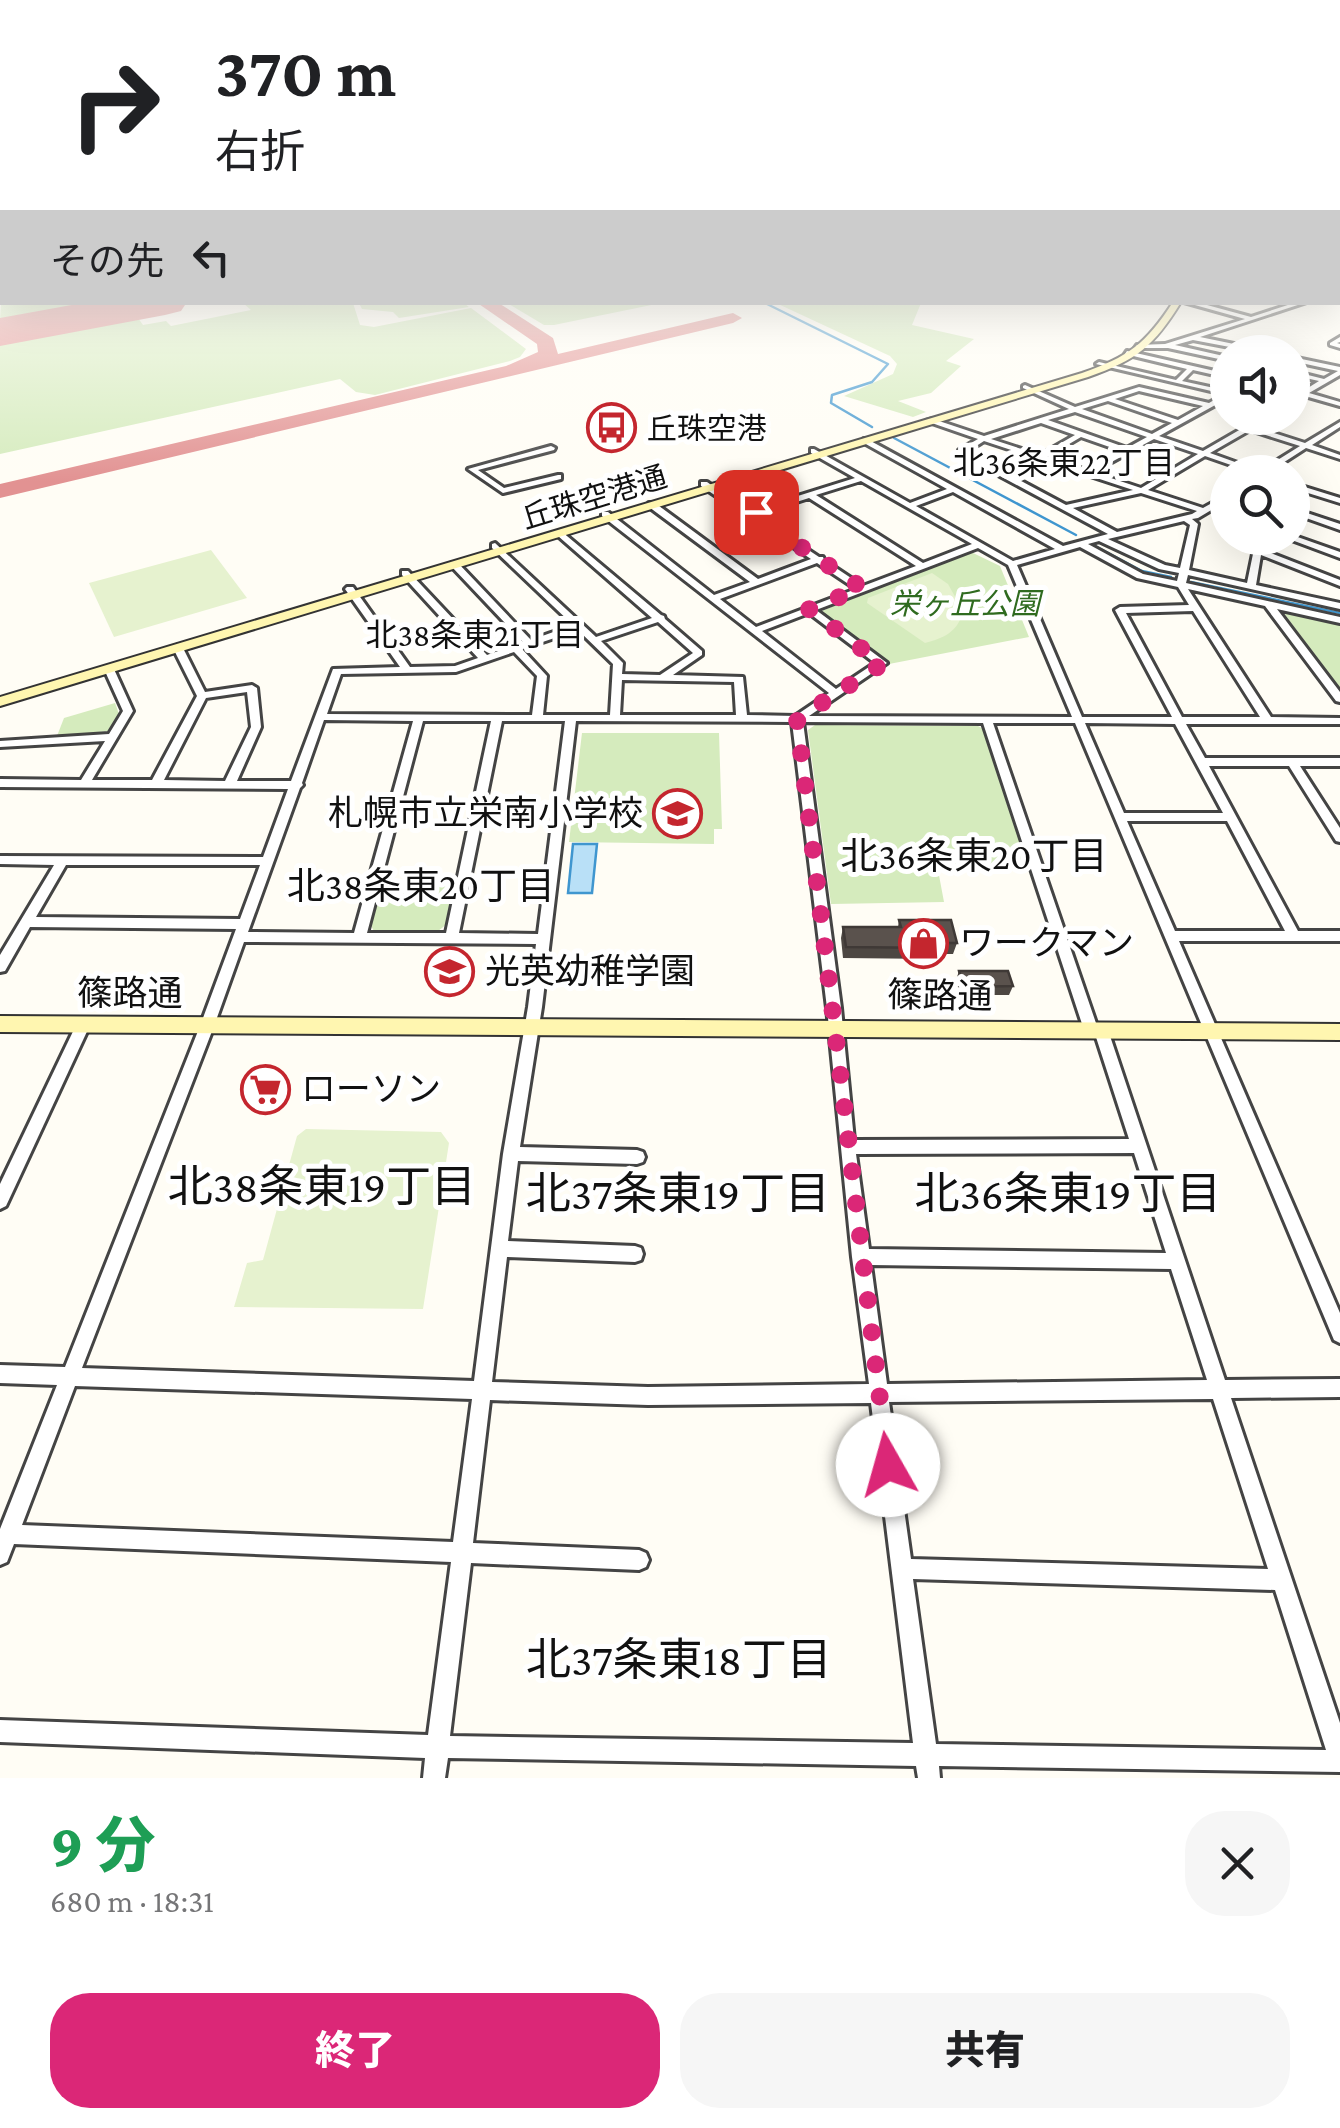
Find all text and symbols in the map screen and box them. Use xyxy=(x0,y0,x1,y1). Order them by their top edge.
text: 370 m xyxy=(215,33,396,111)
icon: right xyxy=(50,40,180,170)
text: 右折 xyxy=(215,127,305,177)
icon: left xyxy=(184,230,239,285)
text: その先 xyxy=(50,240,164,282)
map controls xyxy=(1210,335,1310,555)
button: sound xyxy=(1210,335,1310,435)
bus stop icon: 丘珠空港 xyxy=(586,402,638,454)
place label: 丘珠空港 xyxy=(647,412,767,445)
district label: 北36条東22丁目 xyxy=(953,445,1175,481)
button: search xyxy=(1210,455,1310,555)
street label: 丘珠空港通 xyxy=(517,459,671,535)
pin xyxy=(714,470,799,555)
icon: arrive xyxy=(729,485,784,540)
park label: 栄ヶ丘公園 xyxy=(890,587,1044,620)
district label: 北38条東21丁目 xyxy=(366,617,584,653)
school or university icon: 札幌市立栄南小学校 xyxy=(652,787,704,839)
place label: 札幌市立栄南小学校 xyxy=(328,794,643,833)
district label: 北36条東20丁目 xyxy=(841,835,1107,877)
district label: 北38条東20丁目 xyxy=(287,865,555,907)
shop icon: ワークマン xyxy=(898,917,950,969)
place label: ワークマン xyxy=(959,924,1134,963)
school or university icon: 光英幼稚学園 xyxy=(424,945,476,997)
place label: 光英幼稚学園 xyxy=(485,952,695,991)
street label: 篠路通 xyxy=(77,974,183,1013)
street label: 篠路通 xyxy=(887,976,993,1016)
supermarket icon: ローソン xyxy=(240,1063,292,1115)
place label: ローソン xyxy=(301,1070,441,1109)
district label: 北38条東19丁目 xyxy=(168,1162,476,1212)
district label: 北37条東19丁目 xyxy=(526,1169,830,1219)
district label: 北36条東19丁目 xyxy=(914,1169,1222,1219)
position arrow xyxy=(836,1413,940,1517)
district label: 北37条東18丁目 xyxy=(526,1635,832,1685)
button: close xyxy=(1185,1811,1290,1916)
text: 9 分 xyxy=(50,1812,155,1879)
text: 680 m · 18:31 xyxy=(50,1883,214,1919)
button: 終了 xyxy=(50,1993,660,2108)
button: 共有 xyxy=(680,1993,1290,2108)

